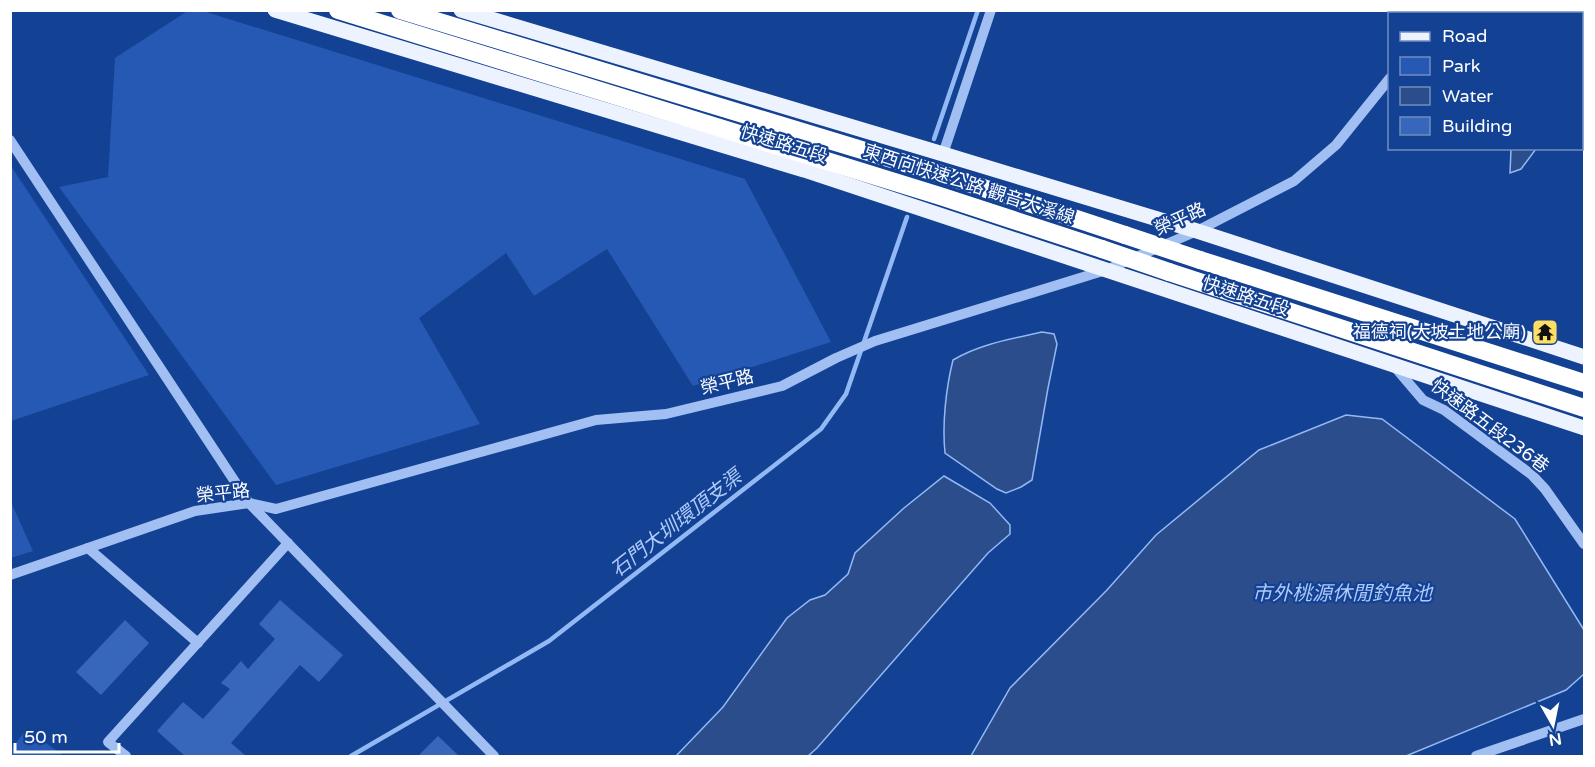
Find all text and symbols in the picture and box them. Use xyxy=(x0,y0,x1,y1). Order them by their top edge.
legend xyxy=(1388,12,1583,150)
text: Road xyxy=(1442,25,1487,47)
text: Park xyxy=(1442,55,1481,77)
text: Water xyxy=(1442,85,1493,107)
text: Building xyxy=(1442,115,1512,137)
street label: 快速路五段 xyxy=(738,120,830,168)
street label: 東西向快速公路 觀音大溪線 xyxy=(861,139,1077,229)
street label: 榮平路 xyxy=(1151,198,1209,240)
street label: 快速路五段 xyxy=(1200,272,1292,320)
temple icon: 福德祠(大坡土地公廟) xyxy=(1530,317,1560,347)
place label: 福德祠(大坡土地公廟) xyxy=(1353,321,1526,343)
street label: 榮平路 xyxy=(698,365,756,399)
street label: 快速路五段236巷 xyxy=(1427,375,1553,477)
water label: 石門大圳環頂支渠 xyxy=(606,463,749,582)
street label: 榮平路 xyxy=(195,479,251,507)
water label: 市外桃源休閒釣魚池 xyxy=(1252,582,1434,606)
north arrow xyxy=(1523,695,1583,755)
scale bar xyxy=(15,716,118,754)
text: 50 m xyxy=(24,726,68,748)
text: N xyxy=(1547,728,1563,750)

